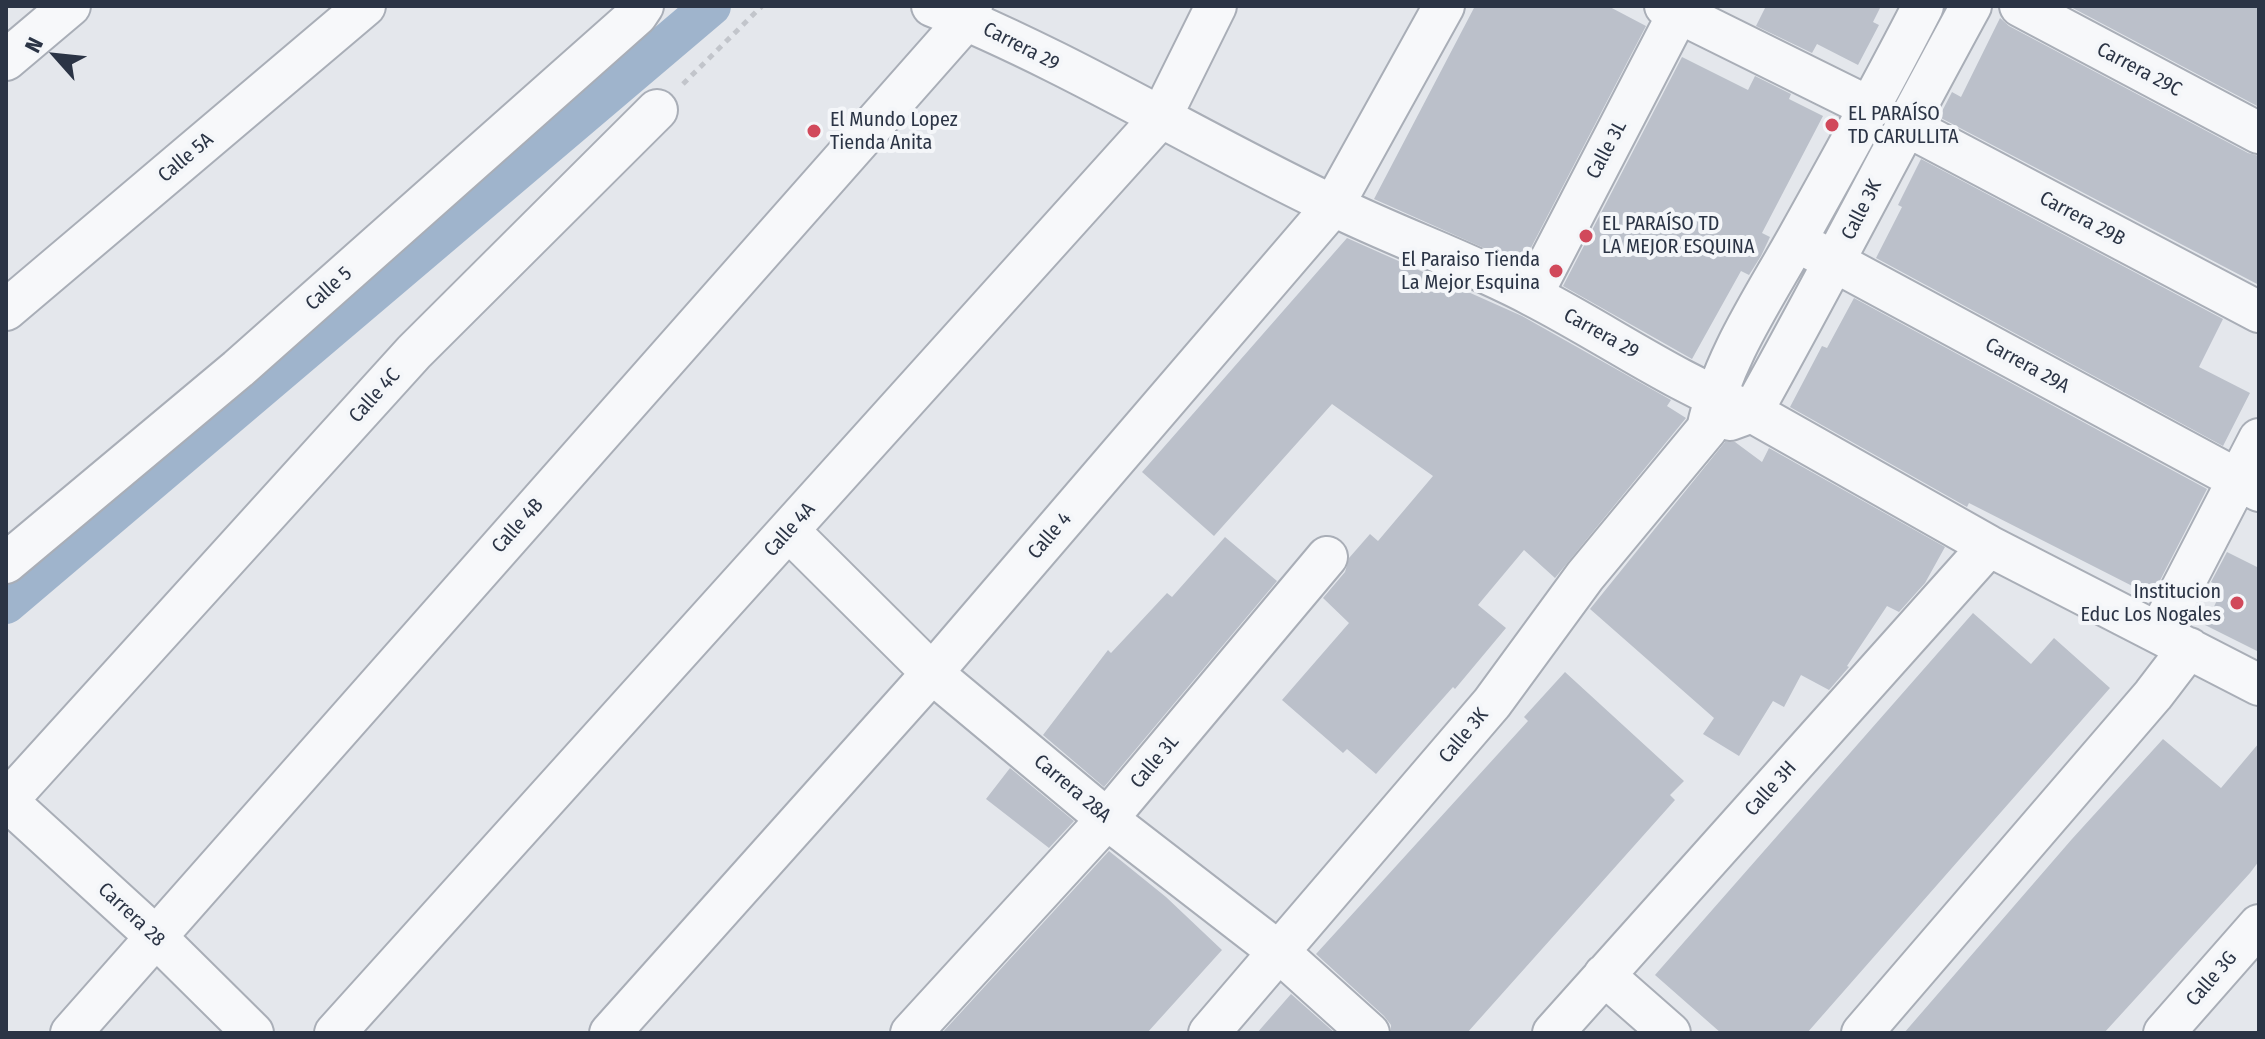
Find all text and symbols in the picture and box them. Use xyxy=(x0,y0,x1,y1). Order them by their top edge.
north arrow xyxy=(16,16,96,96)
street label: Carrera 29 xyxy=(979,18,1063,76)
text: N xyxy=(19,33,49,57)
street label: Carrera 29C xyxy=(2093,38,2185,102)
place label: EL PARAÍSO TD CARULLITA xyxy=(1848,102,1959,149)
place label: El Mundo Lopez Tienda Anita xyxy=(830,108,958,155)
marker: EL PARAÍSO TD CARULLITA xyxy=(1823,116,1841,134)
street label: Calle 3L xyxy=(1582,117,1632,183)
marker: El Mundo Lopez Tienda Anita xyxy=(805,122,823,140)
street label: Calle 5A xyxy=(154,128,218,188)
street label: Calle 3K xyxy=(1837,176,1887,244)
street label: Carrera 29B xyxy=(2035,187,2129,251)
place label: EL PARAÍSO TD LA MEJOR ESQUINA xyxy=(1602,212,1754,259)
marker: EL PARAÍSO TD LA MEJOR ESQUINA xyxy=(1577,227,1595,245)
place label: El Paraiso Tienda La Mejor Esquina xyxy=(1401,248,1540,295)
street label: Calle 5 xyxy=(301,262,357,316)
marker: El Paraiso Tienda La Mejor Esquina xyxy=(1547,262,1565,280)
street label: Carrera 29 xyxy=(1559,304,1643,364)
street label: Carrera 29A xyxy=(1981,333,2073,399)
street label: Calle 4C xyxy=(345,364,405,428)
street label: Calle 4B xyxy=(487,494,549,558)
street label: Calle 4A xyxy=(759,498,821,562)
street label: Calle 4 xyxy=(1023,508,1077,564)
place label: Institucion Educ Los Nogales xyxy=(2081,580,2221,627)
marker: Institucion Educ Los Nogales xyxy=(2228,594,2246,612)
street label: Calle 3K xyxy=(1434,704,1494,768)
street label: Calle 3L xyxy=(1126,730,1184,794)
street label: Carrera 28A xyxy=(1029,750,1115,828)
street label: Calle 3H xyxy=(1740,757,1802,821)
street label: Carrera 28 xyxy=(93,878,169,952)
street label: Calle 3G xyxy=(2182,947,2242,1011)

